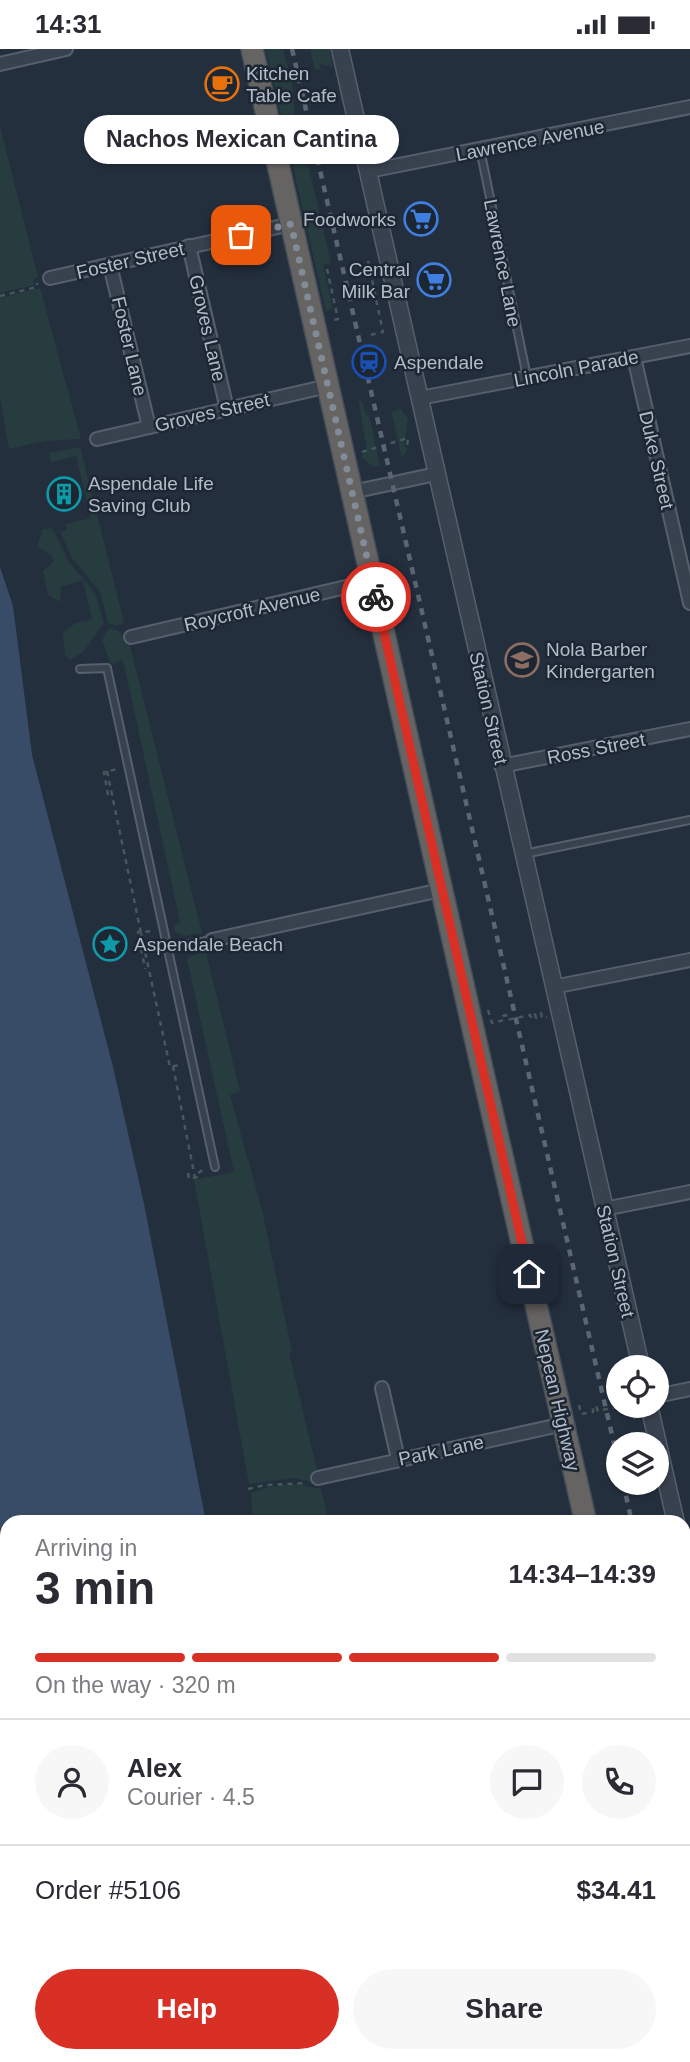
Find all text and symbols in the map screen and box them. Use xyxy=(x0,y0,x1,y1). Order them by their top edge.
text: 14:31 xyxy=(35,9,102,39)
place label: Kitchen Table Cafe xyxy=(246,63,337,106)
cafe icon: Kitchen Table Cafe xyxy=(203,65,241,103)
callout: Nachos Mexican Cantina xyxy=(84,116,398,165)
street label: Lawrence Avenue xyxy=(454,116,606,165)
text: Nachos Mexican Cantina xyxy=(106,126,377,152)
street label: Lawrence Lane xyxy=(480,197,525,329)
supermarket icon: Foodworks xyxy=(402,200,440,238)
pin xyxy=(211,205,271,265)
place label: Foodworks xyxy=(303,209,396,230)
icon: bag xyxy=(222,216,260,254)
street label: Foster Street xyxy=(74,238,187,283)
place label: Central Milk Bar xyxy=(341,259,411,302)
supermarket icon: Central Milk Bar xyxy=(415,261,453,299)
street label: Groves Lane xyxy=(185,273,230,383)
street label: Foster Lane xyxy=(108,294,151,398)
station icon: Aspendale xyxy=(350,343,388,381)
street label: Lincoln Parade xyxy=(512,346,640,391)
place label: Aspendale xyxy=(394,352,484,373)
street label: Groves Street xyxy=(153,389,272,436)
street label: Duke Street xyxy=(635,409,678,512)
place label: Aspendale Life Saving Club xyxy=(88,473,214,516)
building icon: Aspendale Life Saving Club xyxy=(45,475,83,513)
courier xyxy=(341,562,411,632)
icon: bike xyxy=(357,578,395,616)
street label: Roycroft Avenue xyxy=(182,584,322,635)
place label: Nola Barber Kindergarten xyxy=(546,639,655,682)
school or university icon: Nola Barber Kindergarten xyxy=(503,641,541,679)
street label: Station Street xyxy=(465,650,512,767)
street label: Ross Street xyxy=(545,729,648,768)
place icon: Aspendale Beach xyxy=(91,925,129,963)
place label: Aspendale Beach xyxy=(134,934,283,955)
street label: Station Street xyxy=(592,1203,639,1320)
pin xyxy=(499,1244,559,1304)
icon: home xyxy=(510,1255,548,1293)
street label: Nepean Highway xyxy=(531,1327,584,1473)
map controls xyxy=(606,1355,669,1495)
button: locate xyxy=(606,1355,669,1418)
street label: Park Lane xyxy=(397,1431,486,1470)
button: layers xyxy=(606,1432,669,1495)
text: Arriving in xyxy=(35,1535,137,1561)
text: 14:34–14:39 xyxy=(509,1559,656,1589)
text: 3 min xyxy=(35,1562,155,1614)
text: On the way · 320 m xyxy=(35,1672,236,1698)
button: person xyxy=(35,1745,109,1819)
button: chat xyxy=(490,1745,564,1819)
button: phone xyxy=(582,1745,656,1819)
text: Alex xyxy=(127,1753,182,1783)
text: Courier · 4.5 xyxy=(127,1784,255,1810)
text: Order #5106 xyxy=(35,1875,181,1905)
text: $34.41 xyxy=(576,1875,656,1905)
button: Help xyxy=(35,1969,339,2049)
button: Share xyxy=(353,1969,656,2049)

